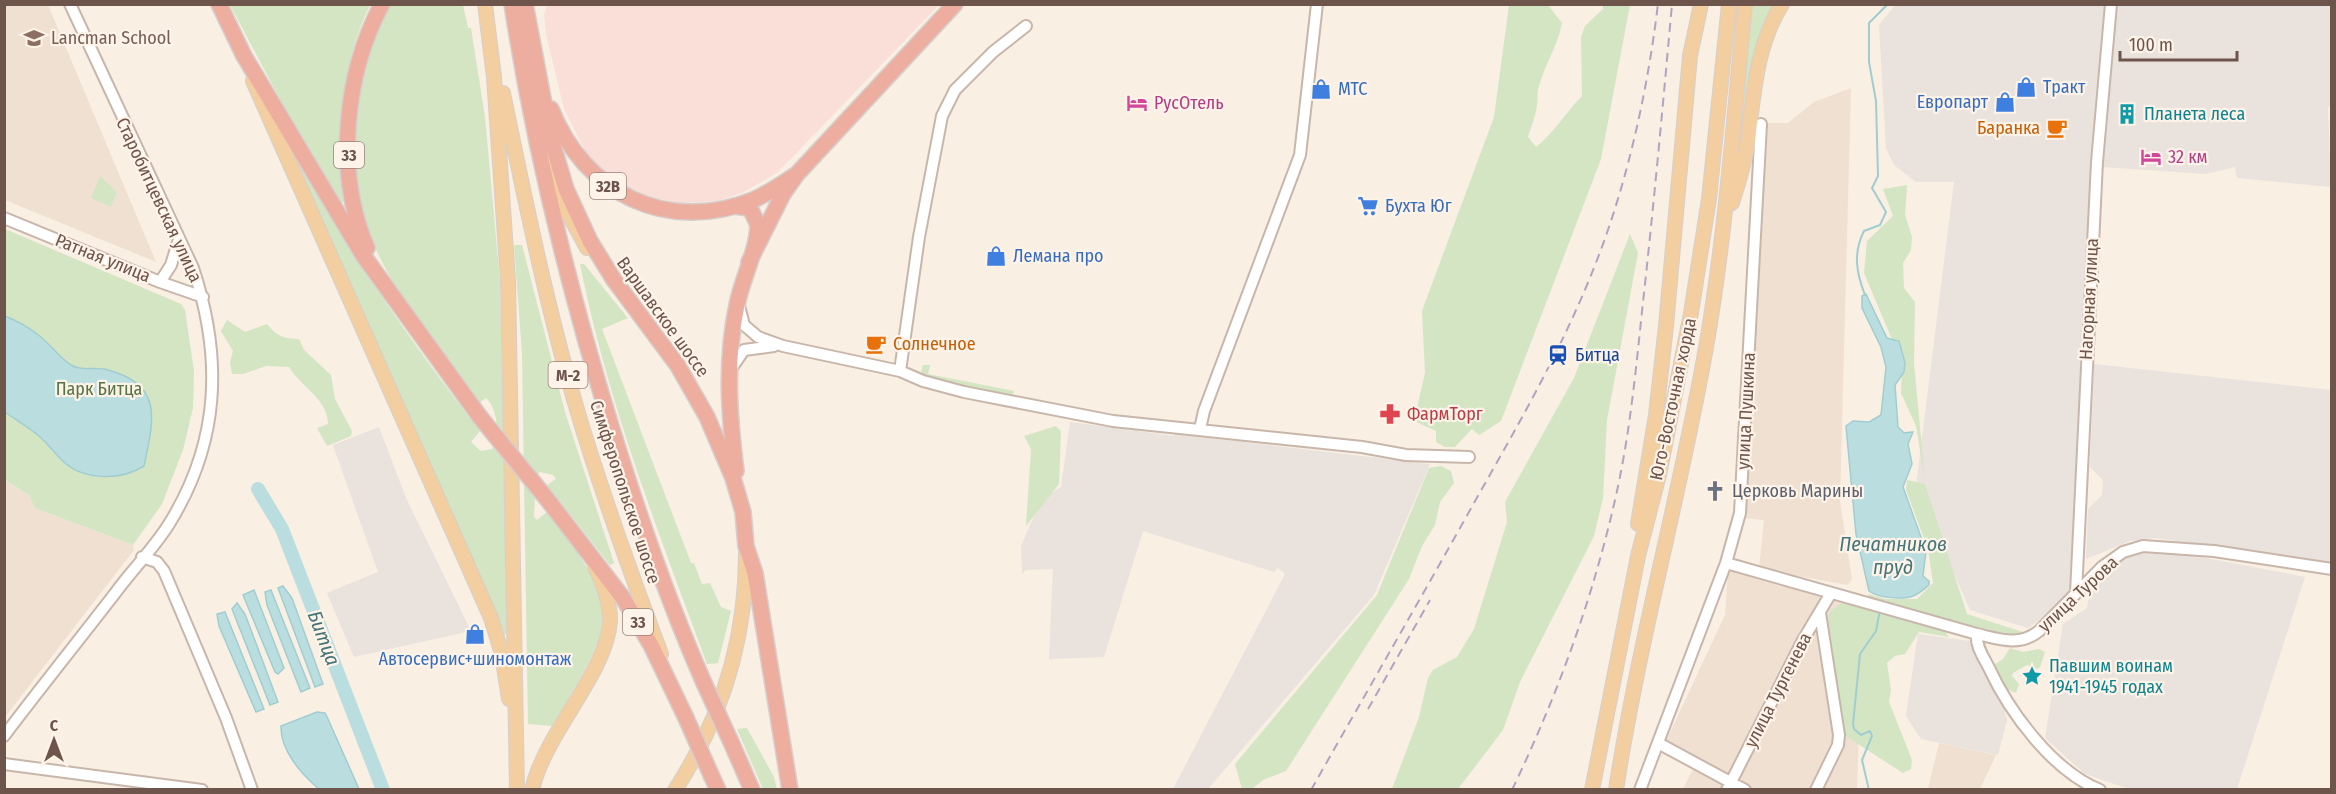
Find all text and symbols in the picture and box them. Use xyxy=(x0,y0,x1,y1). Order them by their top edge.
scale bar xyxy=(2120,24,2237,62)
school or university icon: Lancman School xyxy=(22,26,46,50)
place label: Lancman School xyxy=(51,27,171,49)
text: 100 m xyxy=(2129,34,2173,56)
shop icon: Тракт xyxy=(2014,75,2038,99)
place label: Тракт xyxy=(2043,76,2086,98)
shop icon: МТС xyxy=(1309,77,1333,101)
place label: МТС xyxy=(1338,78,1367,100)
shop icon: Европарт xyxy=(1993,90,2017,114)
hotel icon: РусОтель xyxy=(1125,91,1149,115)
place label: Европарт xyxy=(1917,91,1989,113)
place label: РусОтель xyxy=(1154,92,1223,114)
building icon: Планета леса xyxy=(2115,102,2139,126)
place label: Планета леса xyxy=(2144,103,2245,125)
street label: Старобитцевская улица xyxy=(111,114,207,286)
cafe icon: Баранка xyxy=(2045,116,2069,140)
place label: Баранка xyxy=(1977,117,2040,139)
road number: 33 xyxy=(334,142,364,168)
hotel icon: 32 км xyxy=(2139,145,2163,169)
place label: 32 км xyxy=(2168,146,2208,168)
road number: 32B xyxy=(590,173,626,199)
supermarket icon: Бухта Юг xyxy=(1356,194,1380,218)
place label: Бухта Юг xyxy=(1385,195,1452,217)
street label: Ратная улица xyxy=(52,229,154,287)
street label: Нагорная улица xyxy=(2075,237,2103,360)
shop icon: Лемана про xyxy=(984,244,1008,268)
place label: Лемана про xyxy=(1013,245,1103,267)
street label: Варшавское шоссе xyxy=(612,253,714,382)
street label: Юго-Восточная хорда xyxy=(1645,316,1701,482)
cafe icon: Солнечное xyxy=(864,332,888,356)
place label: Солнечное xyxy=(893,333,976,355)
station icon: Битца xyxy=(1546,343,1570,367)
place label: Битца xyxy=(1575,344,1620,366)
street label: улица Пушкина xyxy=(1732,352,1760,470)
road number: М-2 xyxy=(548,362,588,388)
park label: Парк Битца xyxy=(56,378,143,400)
street label: Симферопольское шоссе xyxy=(585,397,665,587)
pharmacy icon: ФармТорг xyxy=(1378,402,1402,426)
place label: ФармТорг xyxy=(1407,403,1483,425)
church icon: Церковь Марины xyxy=(1703,479,1727,503)
place label: Церковь Марины xyxy=(1732,480,1863,502)
water label: Печатников пруд xyxy=(1839,532,1947,579)
street label: улица Турова xyxy=(2033,551,2123,637)
water label: Битца xyxy=(303,607,345,669)
road number: 33 xyxy=(623,609,653,635)
shop icon: Автосервис+шиномонтаж xyxy=(463,622,487,646)
street label: улица Тургенева xyxy=(1740,629,1817,751)
place label: Автосервис+шиномонтаж xyxy=(379,648,572,670)
place label: Павшим воинам 1941-1945 годах xyxy=(2049,655,2173,698)
place icon: Павшим воинам 1941-1945 годах xyxy=(2020,664,2044,688)
north arrow xyxy=(24,710,84,770)
text: С xyxy=(50,716,59,735)

